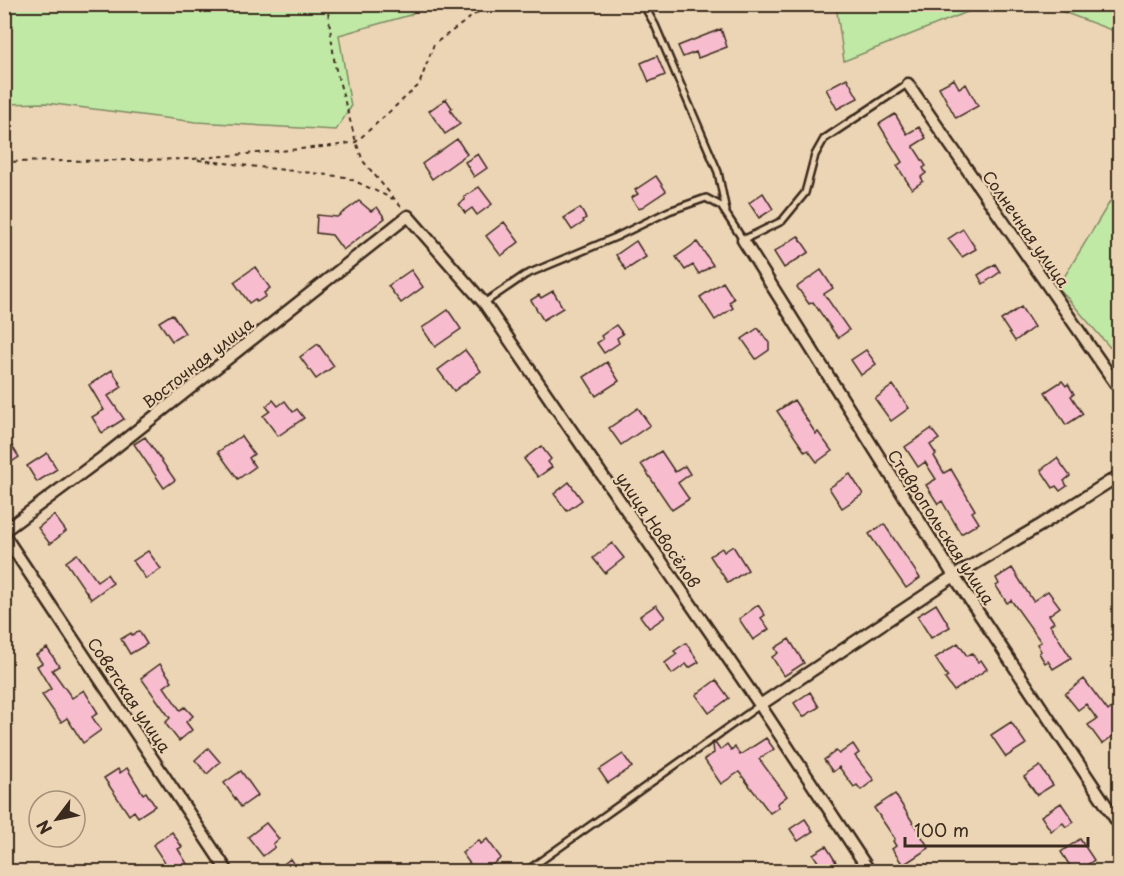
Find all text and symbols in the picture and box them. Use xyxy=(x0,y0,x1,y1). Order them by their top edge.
street label: Солнечная улица xyxy=(978,165,1076,292)
street label: Восточная улица xyxy=(137,311,258,413)
street label: Ставропольская улица xyxy=(882,444,1001,609)
street label: улица Новосёлов xyxy=(611,467,707,592)
street label: Советская улица xyxy=(82,632,177,757)
north arrow xyxy=(27,789,87,849)
scale bar xyxy=(905,810,1088,848)
text: N xyxy=(30,816,57,839)
text: 100 m xyxy=(914,816,969,843)

